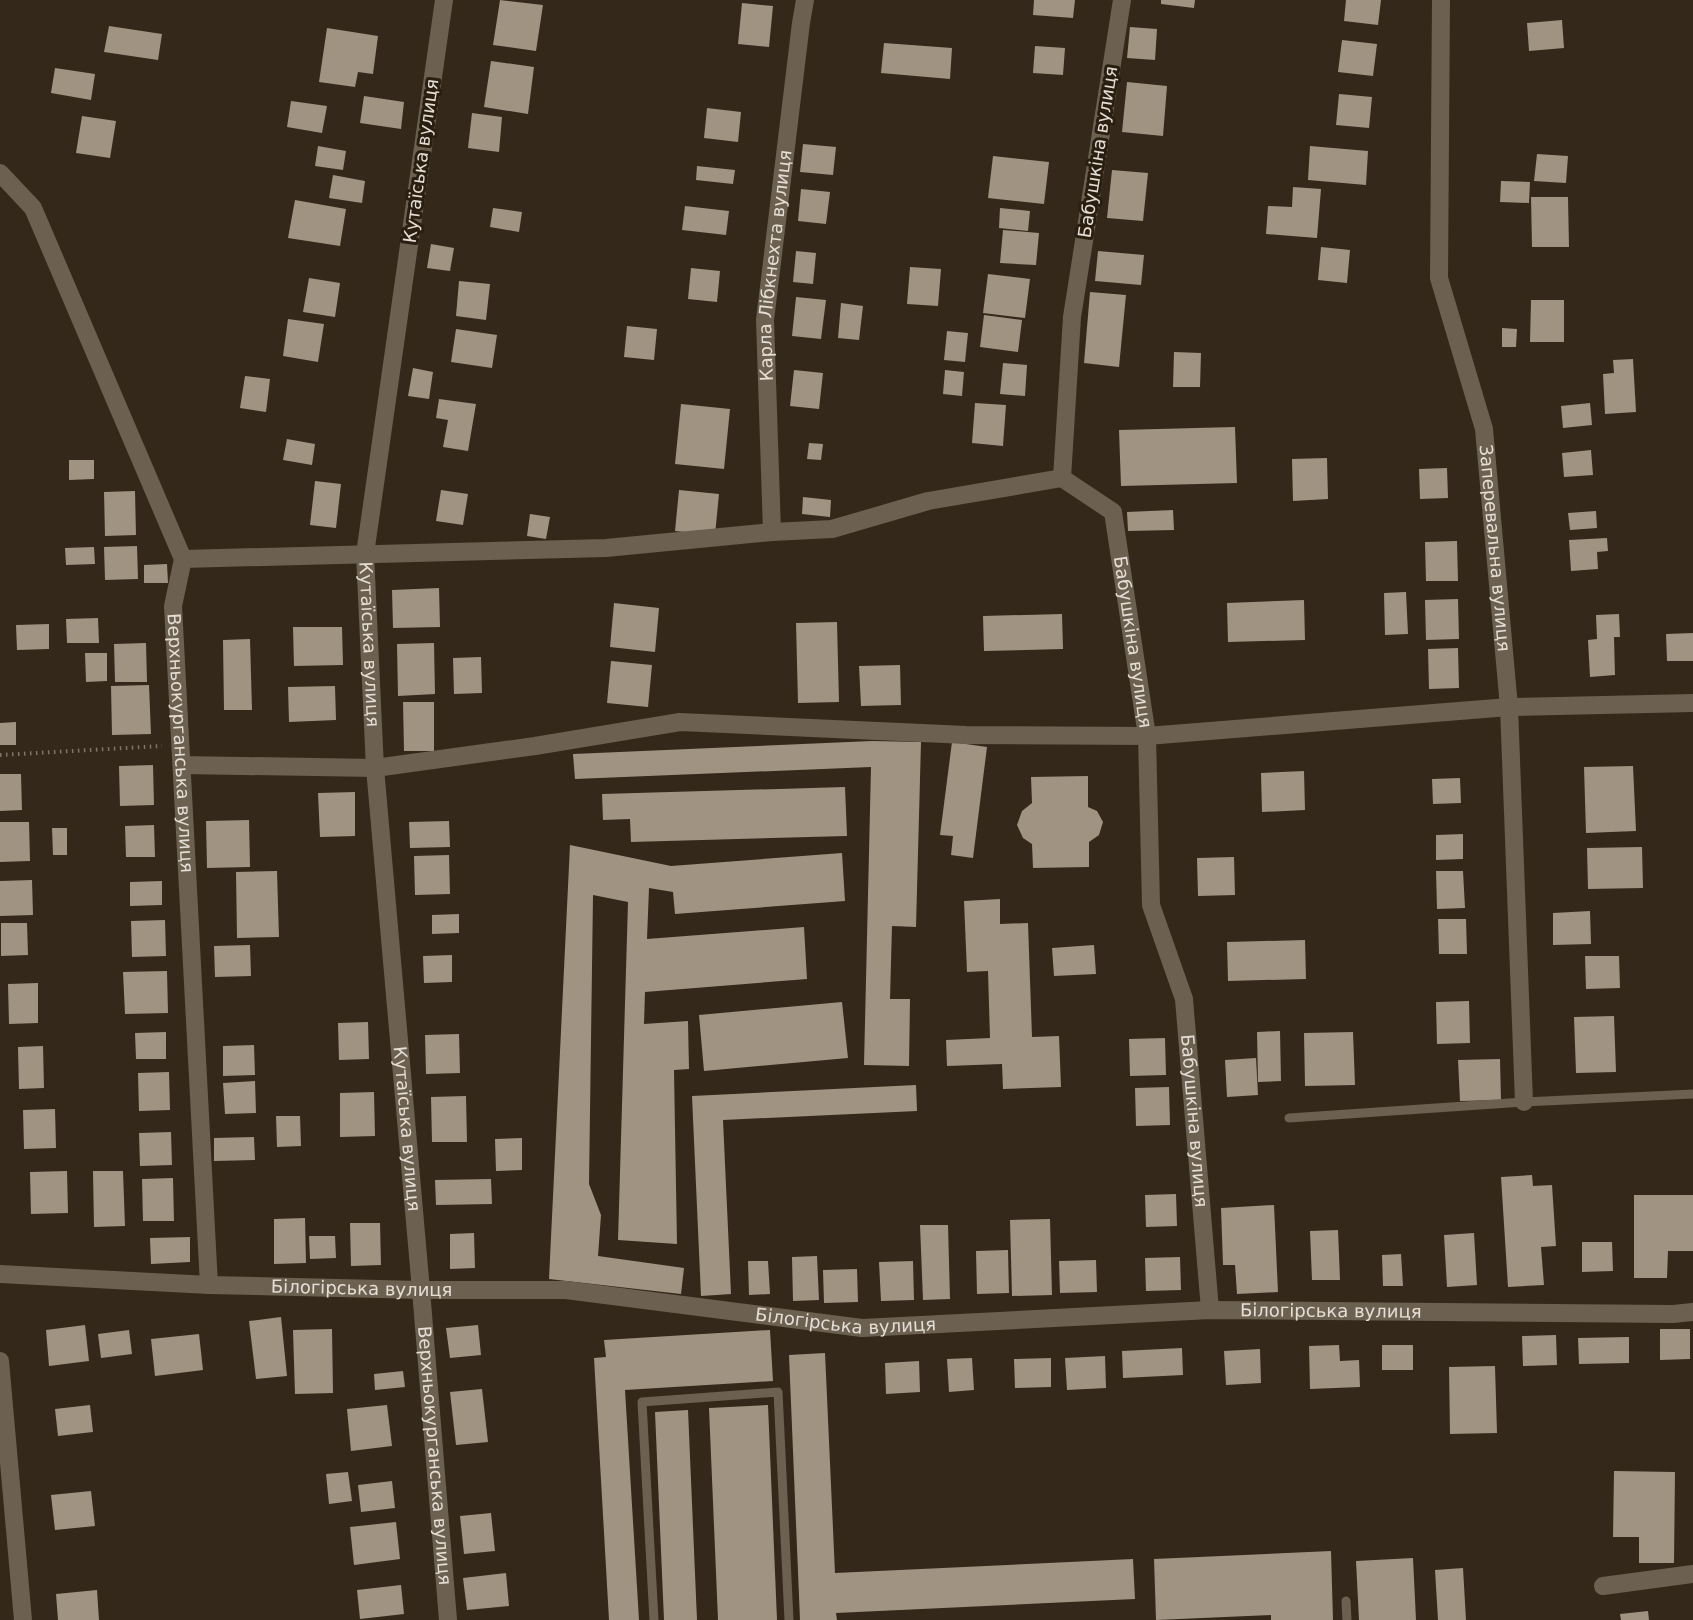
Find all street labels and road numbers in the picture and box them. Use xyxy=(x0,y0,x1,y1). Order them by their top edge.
street label: Бабушкіна вулиця xyxy=(1074,65,1121,239)
street label: Кутаїська вулиця xyxy=(399,77,442,244)
street label: Карла Лібкнехта вулиця xyxy=(754,149,796,382)
street label: Заперевальна вулиця xyxy=(1475,443,1515,652)
street label: Бабушкіна вулиця xyxy=(1110,554,1157,729)
street label: Кутаїська вулиця xyxy=(355,561,384,728)
street label: Верхньокурганська вулиця xyxy=(163,613,198,873)
street label: Бабушкіна вулиця xyxy=(1177,1033,1212,1208)
street label: Кутаїська вулиця xyxy=(390,1045,425,1212)
street label: Білогірська вулиця xyxy=(271,1275,452,1300)
street label: Білогірська вулиця xyxy=(1240,1299,1422,1322)
street label: Білогірська вулиця xyxy=(754,1303,936,1338)
street label: Верхньокурганська вулиця xyxy=(414,1325,456,1586)

